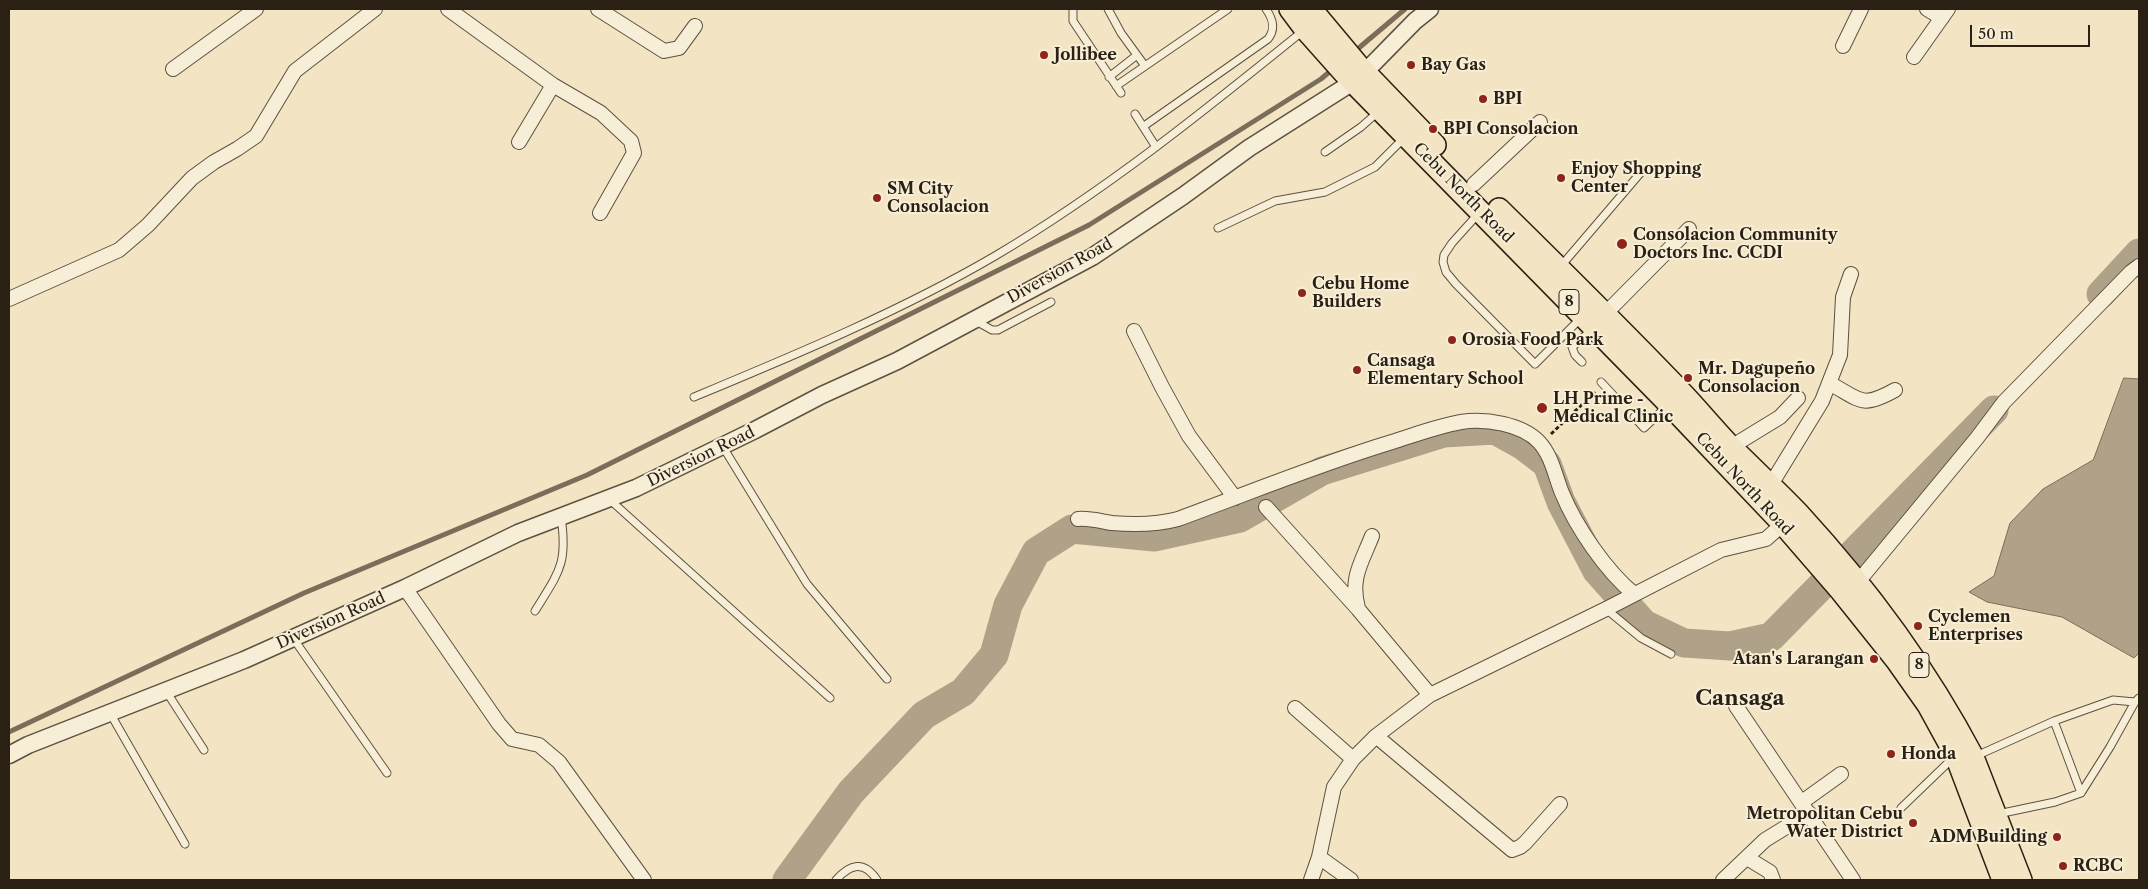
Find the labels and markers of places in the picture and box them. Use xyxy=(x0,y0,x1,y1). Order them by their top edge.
place label: Jollibee xyxy=(1054,45,1117,65)
marker: Jollibee xyxy=(1038,49,1050,61)
place label: Bay Gas xyxy=(1421,55,1486,75)
marker: Bay Gas xyxy=(1405,59,1417,71)
place label: BPI xyxy=(1493,89,1522,109)
marker: BPI xyxy=(1477,93,1489,105)
place label: BPI Consolacion xyxy=(1443,119,1579,139)
marker: BPI Consolacion xyxy=(1427,123,1439,135)
place label: Enjoy Shopping Center xyxy=(1571,159,1701,197)
marker: Enjoy Shopping Center xyxy=(1555,172,1567,184)
place label: SM City Consolacion xyxy=(887,179,989,217)
marker: SM City Consolacion xyxy=(871,192,883,204)
place label: Consolacion Community Doctors Inc. CCDI xyxy=(1633,225,1838,263)
marker: Consolacion Community Doctors Inc. CCDI xyxy=(1615,237,1629,251)
place label: Cebu Home Builders xyxy=(1312,274,1409,312)
marker: Cebu Home Builders xyxy=(1296,287,1308,299)
place label: Orosia Food Park xyxy=(1462,330,1603,350)
marker: Orosia Food Park xyxy=(1446,334,1458,346)
place label: Cansaga Elementary School xyxy=(1367,351,1524,389)
place label: Mr. Dagupeño Consolacion xyxy=(1698,359,1815,397)
marker: Cansaga Elementary School xyxy=(1351,364,1363,376)
marker: Mr. Dagupeño Consolacion xyxy=(1682,372,1694,384)
place label: LH Prime - Medical Clinic xyxy=(1553,389,1673,427)
marker: LH Prime - Medical Clinic xyxy=(1535,401,1549,415)
place label: Cyclemen Enterprises xyxy=(1928,607,2023,645)
marker: Cyclemen Enterprises xyxy=(1912,620,1924,632)
place label: Atan's Larangan xyxy=(1733,649,1864,669)
marker: Atan's Larangan xyxy=(1868,653,1880,665)
place label: Honda xyxy=(1901,744,1956,764)
marker: Honda xyxy=(1885,748,1897,760)
place label: Metropolitan Cebu Water District xyxy=(1746,804,1903,842)
marker: Metropolitan Cebu Water District xyxy=(1907,817,1919,829)
place label: ADM Building xyxy=(1930,827,2047,847)
marker: ADM Building xyxy=(2051,831,2063,843)
place label: RCBC xyxy=(2073,856,2123,876)
marker: RCBC xyxy=(2057,860,2069,872)

